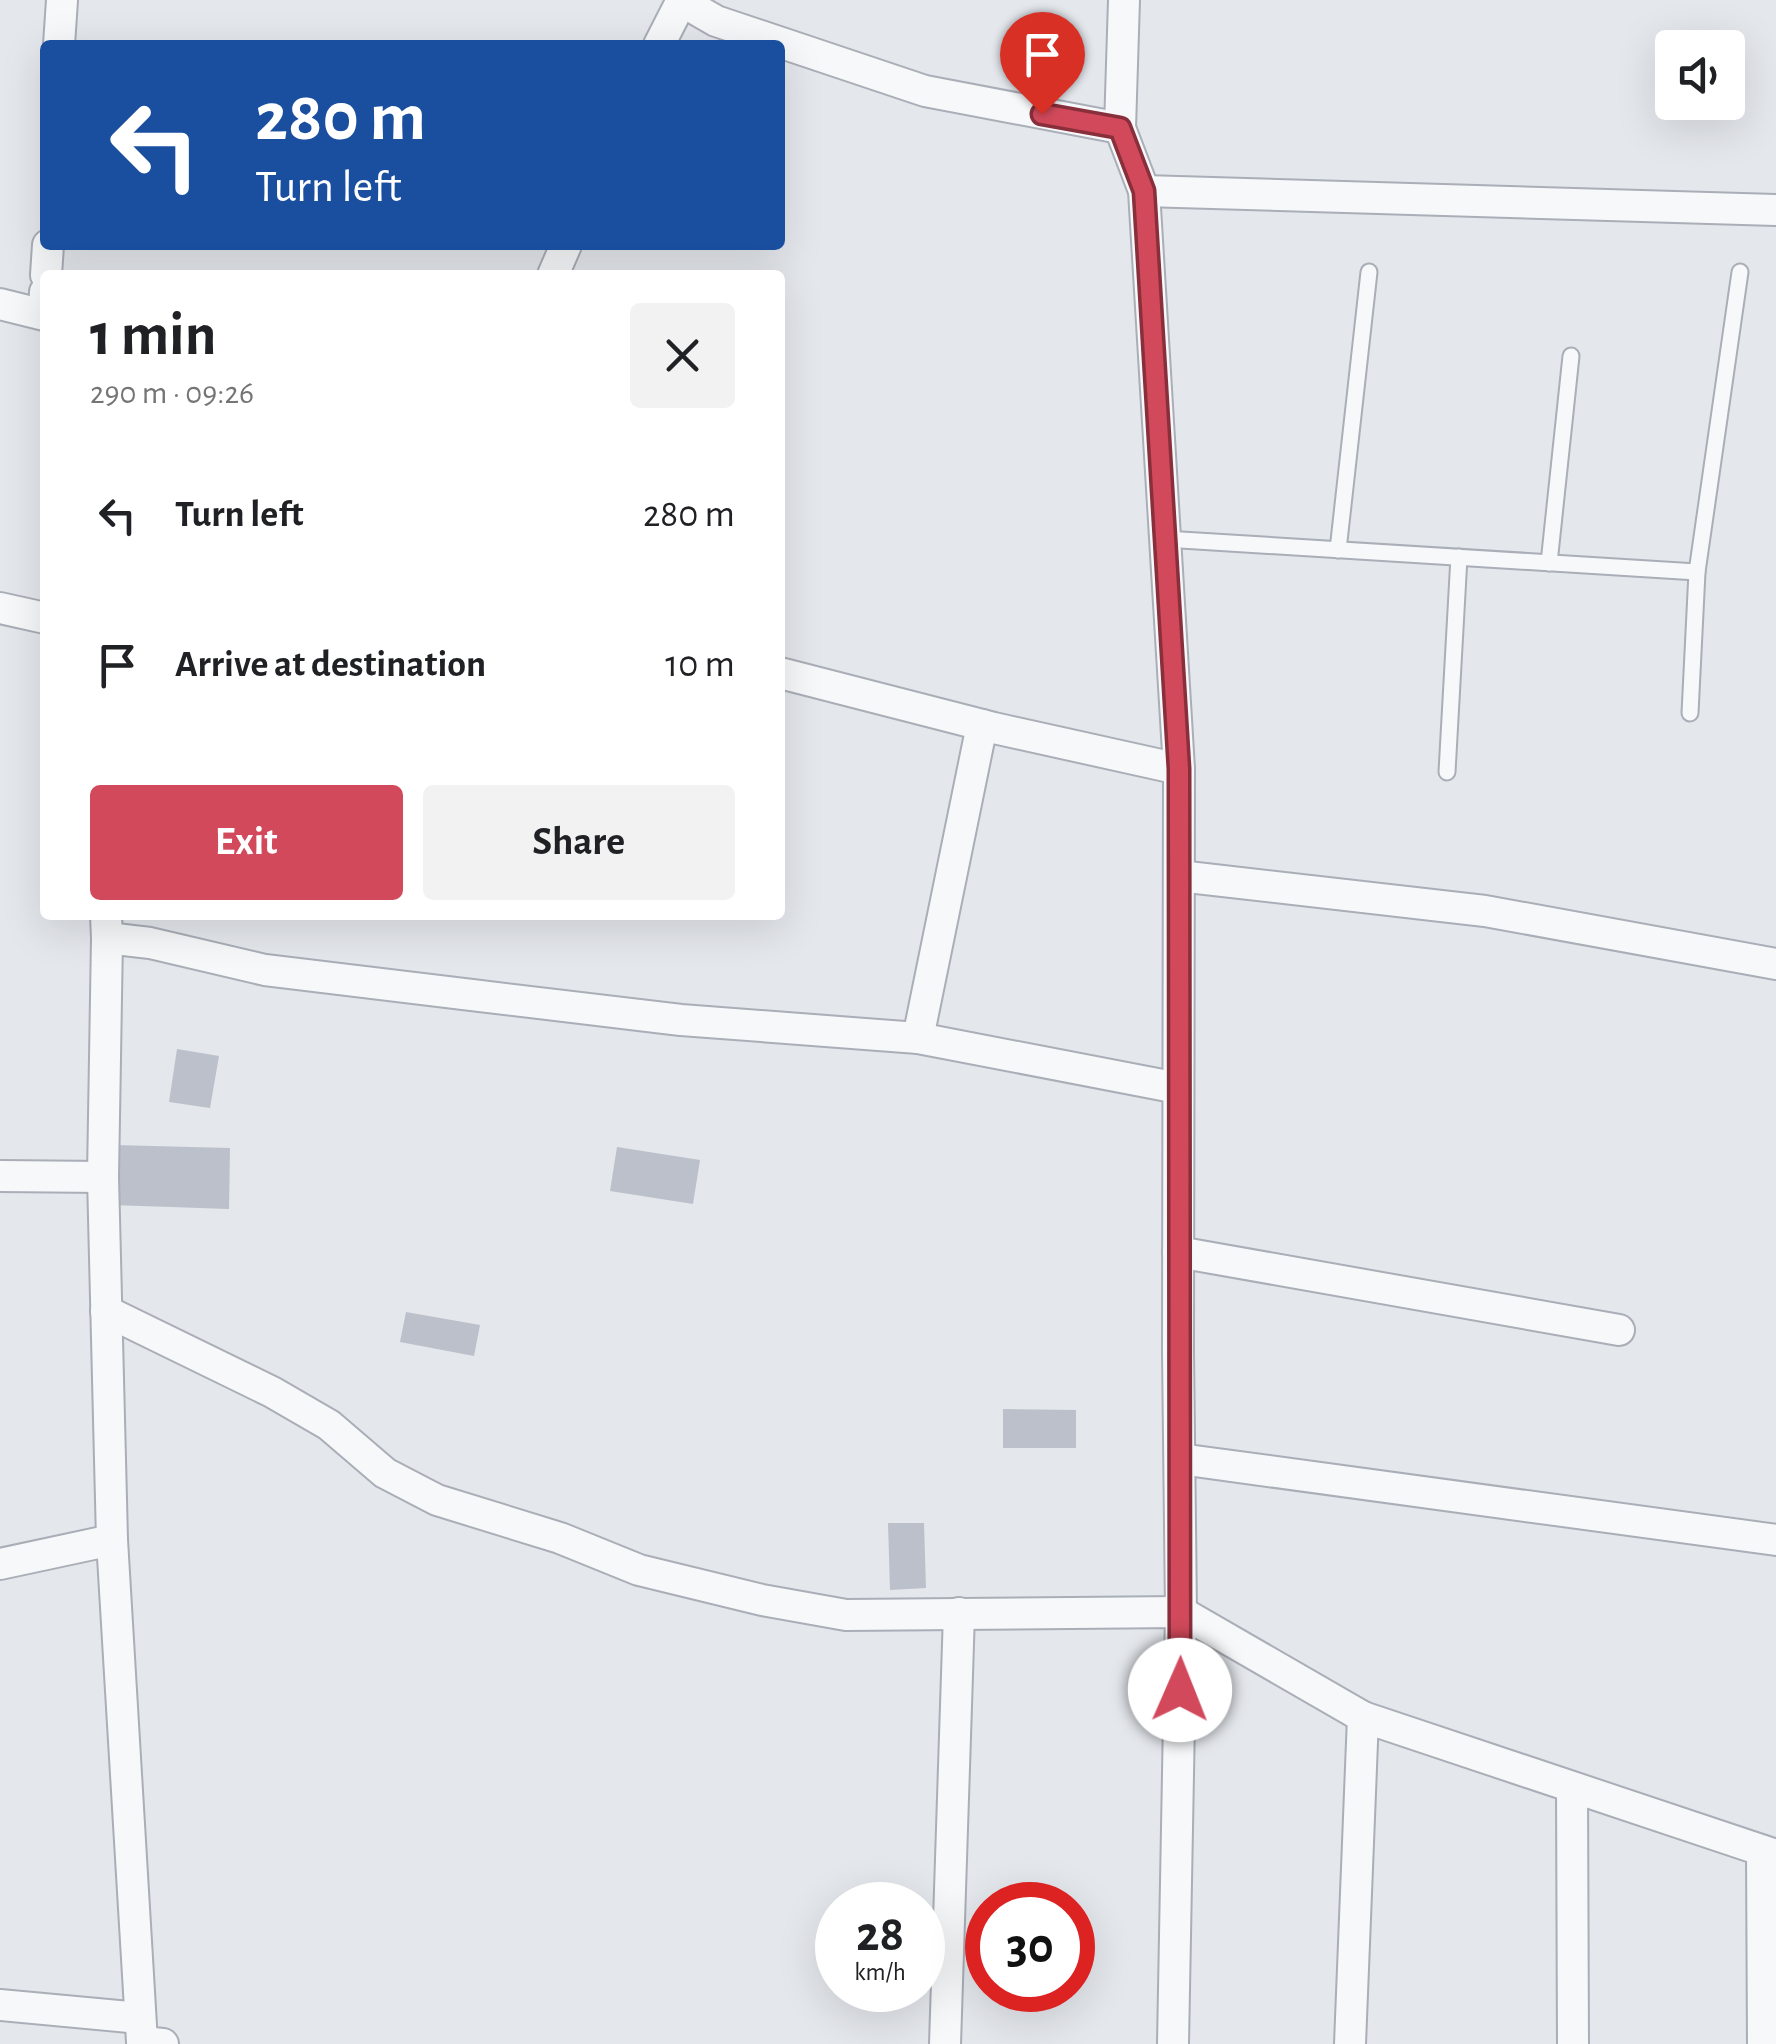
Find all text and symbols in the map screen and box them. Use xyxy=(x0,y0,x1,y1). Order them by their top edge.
pin xyxy=(1000,12,1085,115)
icon: arrive xyxy=(1015,27,1070,82)
map controls xyxy=(1655,30,1745,120)
button: sound xyxy=(1655,30,1745,120)
icon: left xyxy=(90,80,220,210)
text: 280 m xyxy=(255,83,426,153)
text: Turn left xyxy=(255,165,402,210)
button: close xyxy=(630,303,735,408)
text: 1 min xyxy=(90,306,216,366)
text: 290 m · 09:26 xyxy=(90,377,254,409)
icon: left xyxy=(90,488,145,543)
text: Turn left xyxy=(175,496,303,534)
text: 280 m xyxy=(643,496,735,534)
icon: arrive xyxy=(90,638,145,693)
text: Arrive at destination xyxy=(175,646,486,684)
text: 10 m xyxy=(665,646,735,684)
button: Exit xyxy=(90,785,403,900)
button: Share xyxy=(423,785,735,900)
position arrow xyxy=(1128,1638,1232,1742)
speed limit sign: 30 xyxy=(965,1882,1095,2012)
text: 28 xyxy=(856,1910,904,1960)
text: km/h xyxy=(854,1960,906,1985)

